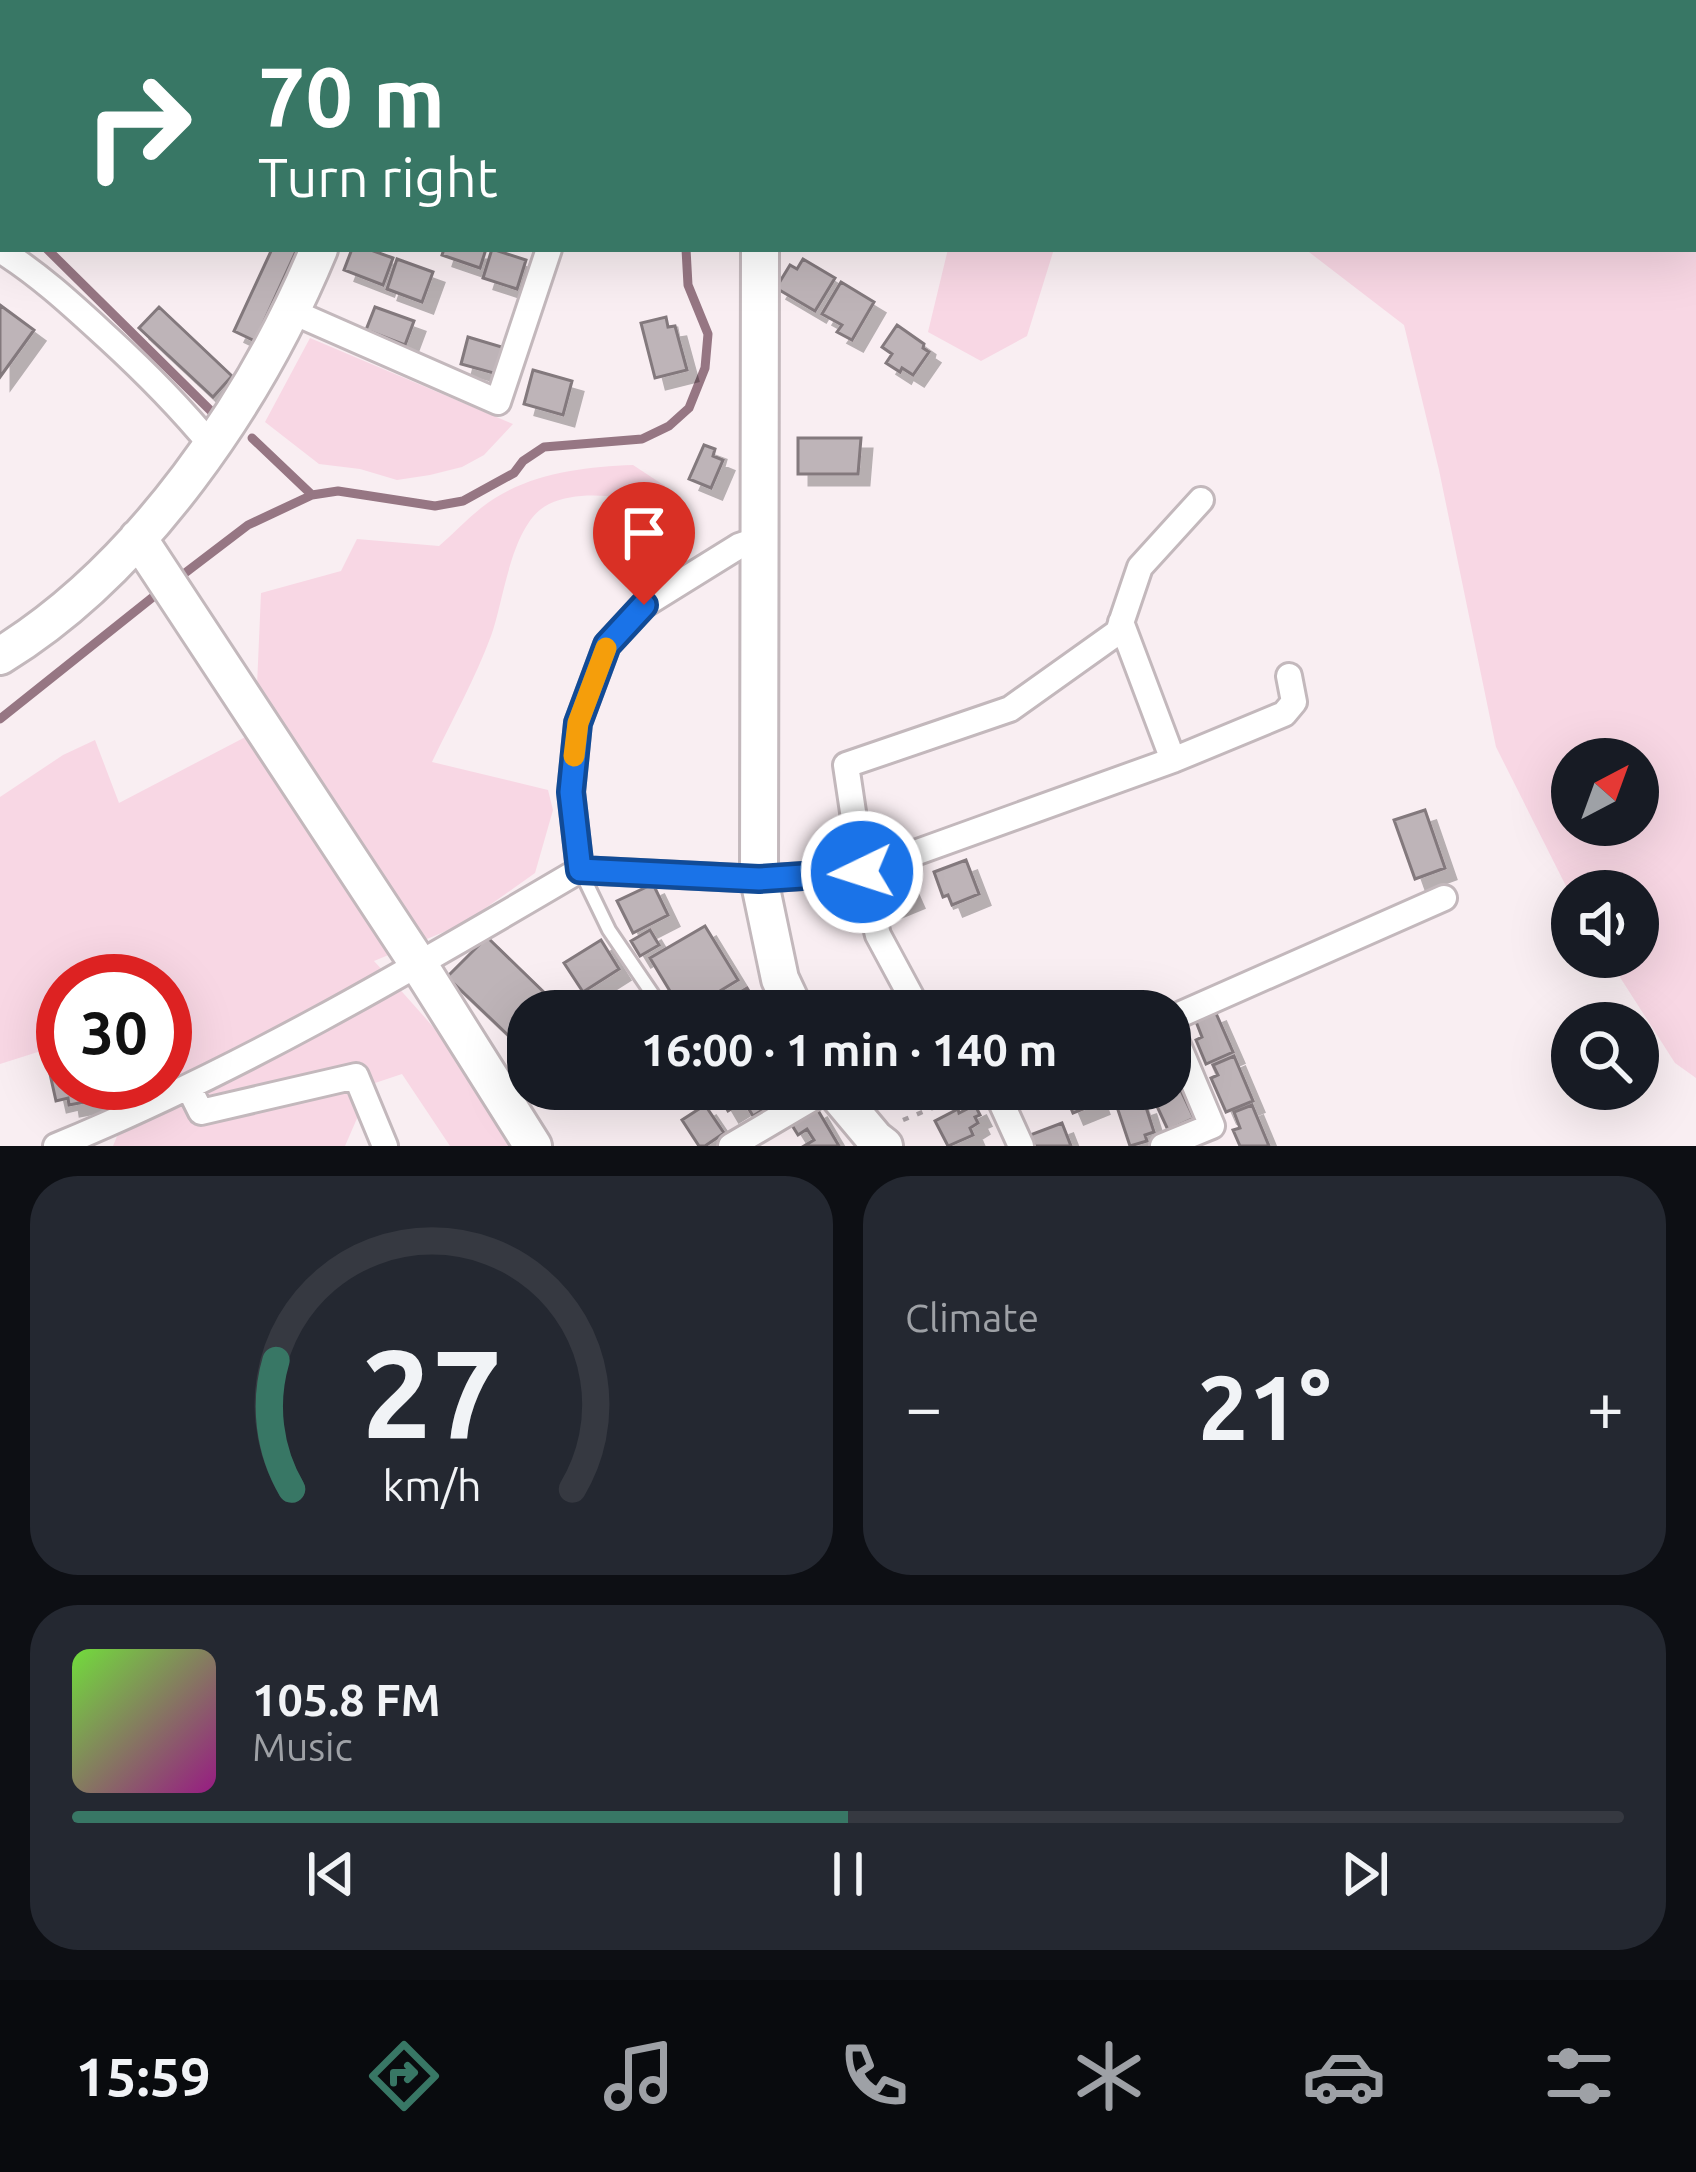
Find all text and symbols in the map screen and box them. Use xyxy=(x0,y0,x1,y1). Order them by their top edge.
icon: right xyxy=(60,48,216,204)
text: 70 m xyxy=(258,49,445,143)
text: Turn right xyxy=(258,147,498,207)
pin xyxy=(593,482,695,605)
icon: arrive xyxy=(611,500,677,566)
north arrow xyxy=(1551,738,1659,846)
map controls xyxy=(1551,738,1659,1110)
position arrow xyxy=(799,809,925,935)
button: sound xyxy=(1551,870,1659,978)
speed limit sign: 30 xyxy=(36,954,192,1110)
button: search xyxy=(1551,1002,1659,1110)
text: 16:00 · 1 min · 140 m xyxy=(641,1024,1057,1075)
text: Climate xyxy=(905,1296,1039,1339)
text: 27 xyxy=(361,1322,502,1462)
text: 21° xyxy=(1198,1356,1331,1457)
text: − xyxy=(905,1369,942,1443)
text: + xyxy=(1587,1369,1624,1443)
text: km/h xyxy=(382,1460,481,1508)
text: 105.8 FM xyxy=(252,1674,441,1725)
text: Music xyxy=(252,1725,353,1768)
icon: previous xyxy=(298,1841,364,1907)
icon: pause xyxy=(815,1841,881,1907)
icon: next xyxy=(1332,1841,1398,1907)
icon: directions xyxy=(362,2034,446,2118)
icon: music xyxy=(597,2034,681,2118)
icon: phone xyxy=(832,2034,916,2118)
icon: climate xyxy=(1067,2034,1151,2118)
icon: car xyxy=(1302,2034,1386,2118)
icon: filters xyxy=(1537,2034,1621,2118)
text: 15:59 xyxy=(75,2046,211,2106)

